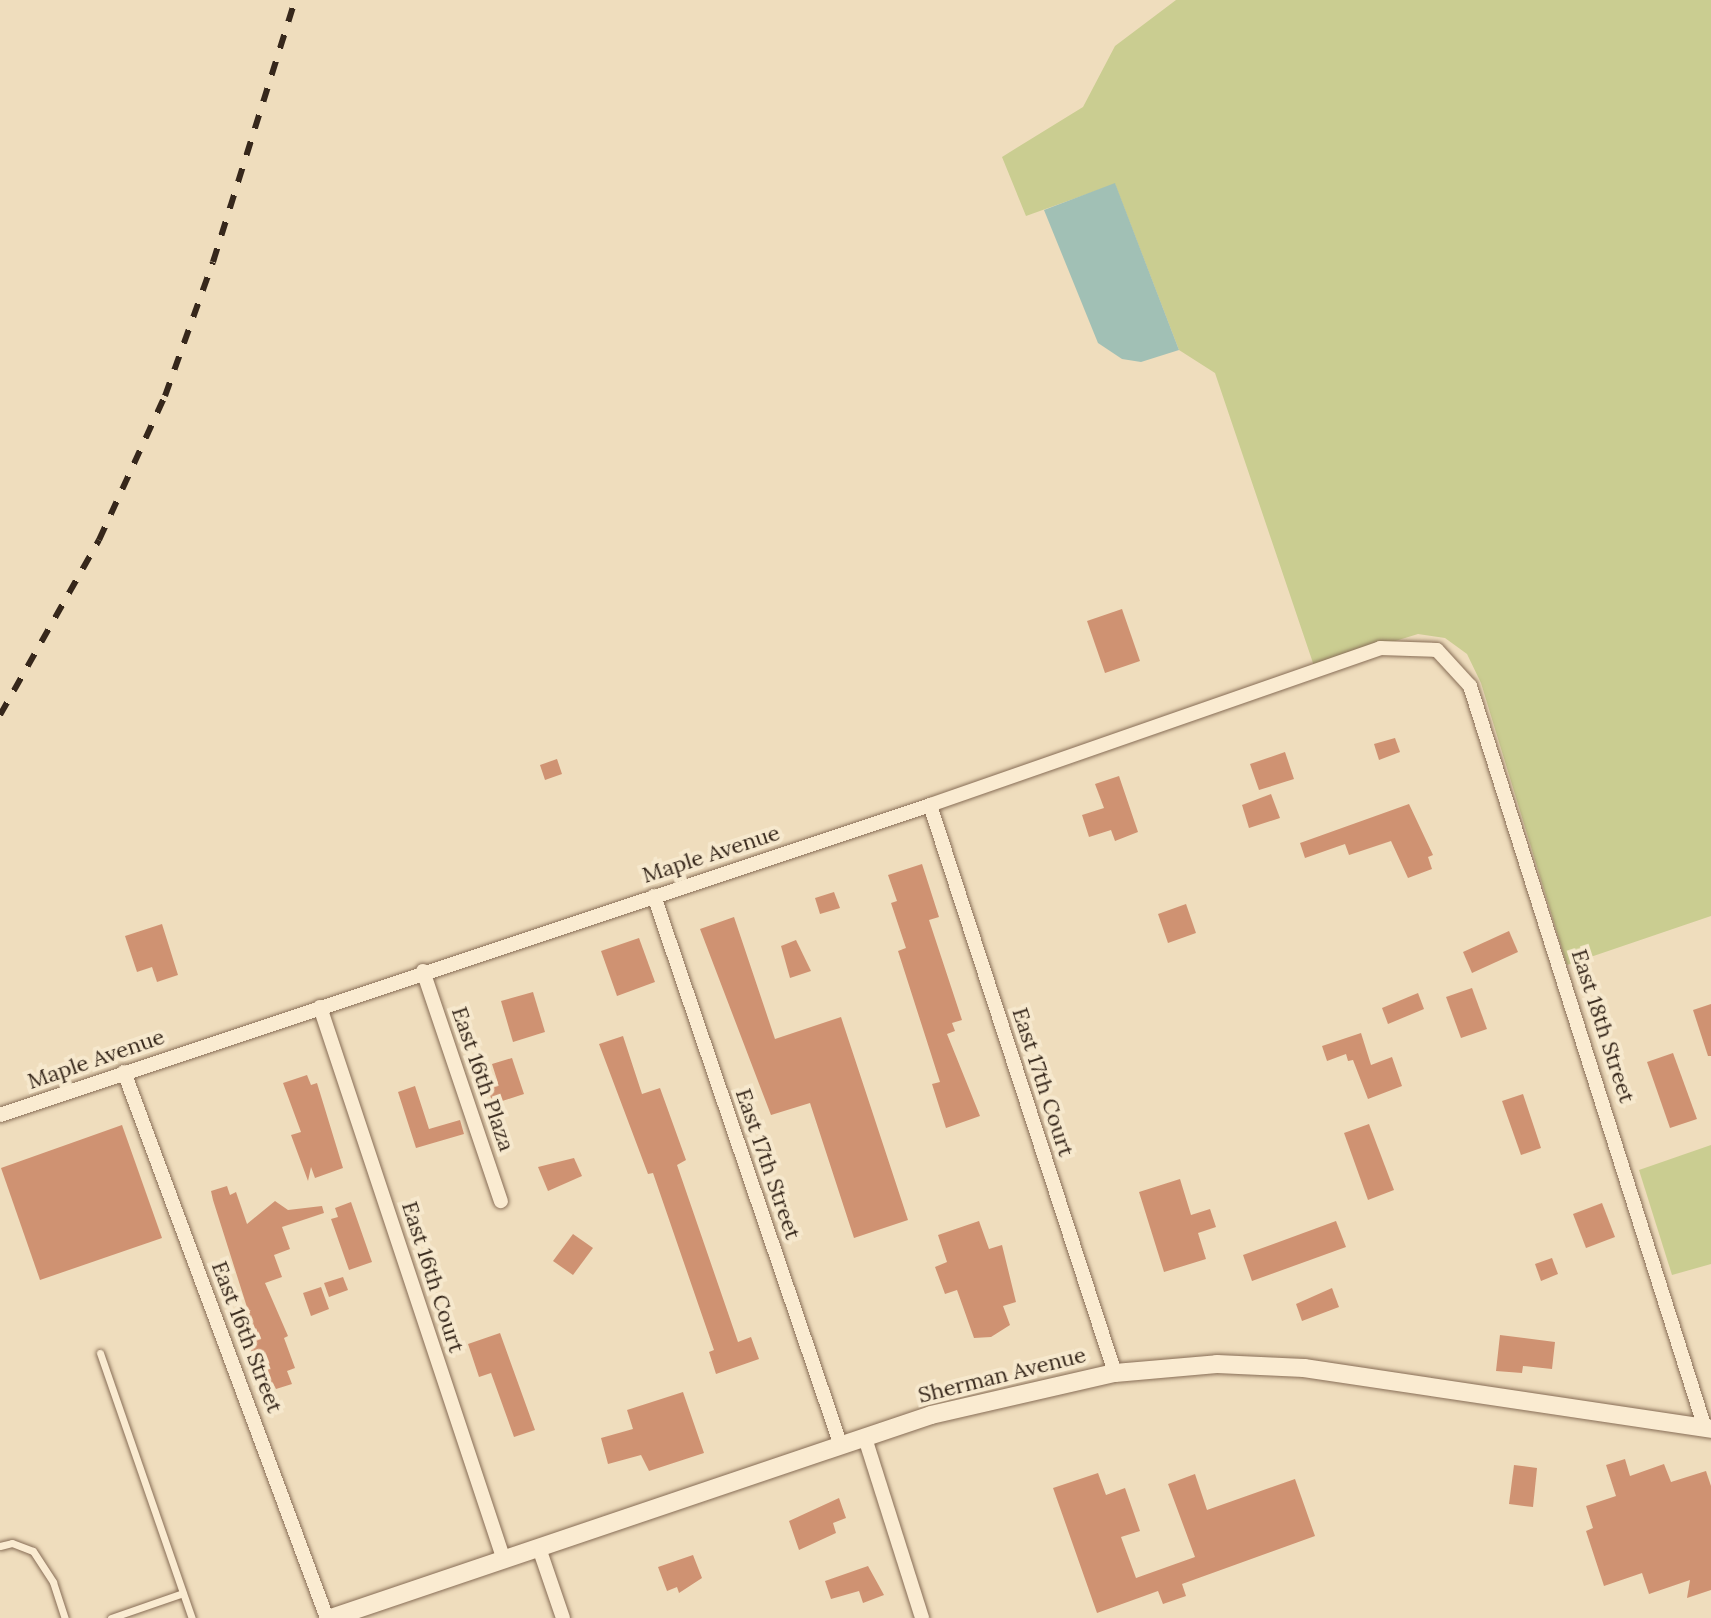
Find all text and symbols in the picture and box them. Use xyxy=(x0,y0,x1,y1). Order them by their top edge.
street label: Maple Avenue xyxy=(639,819,783,889)
street label: East 18th Street xyxy=(1566,946,1640,1106)
street label: East 16th Plaza xyxy=(446,1003,520,1155)
street label: East 17th Court xyxy=(1007,1004,1079,1160)
street label: Maple Avenue xyxy=(24,1023,168,1095)
street label: East 17th Street xyxy=(730,1085,806,1243)
street label: East 16th Court xyxy=(396,1198,470,1356)
street label: East 16th Street xyxy=(206,1258,288,1416)
street label: Sherman Avenue xyxy=(915,1341,1089,1409)

